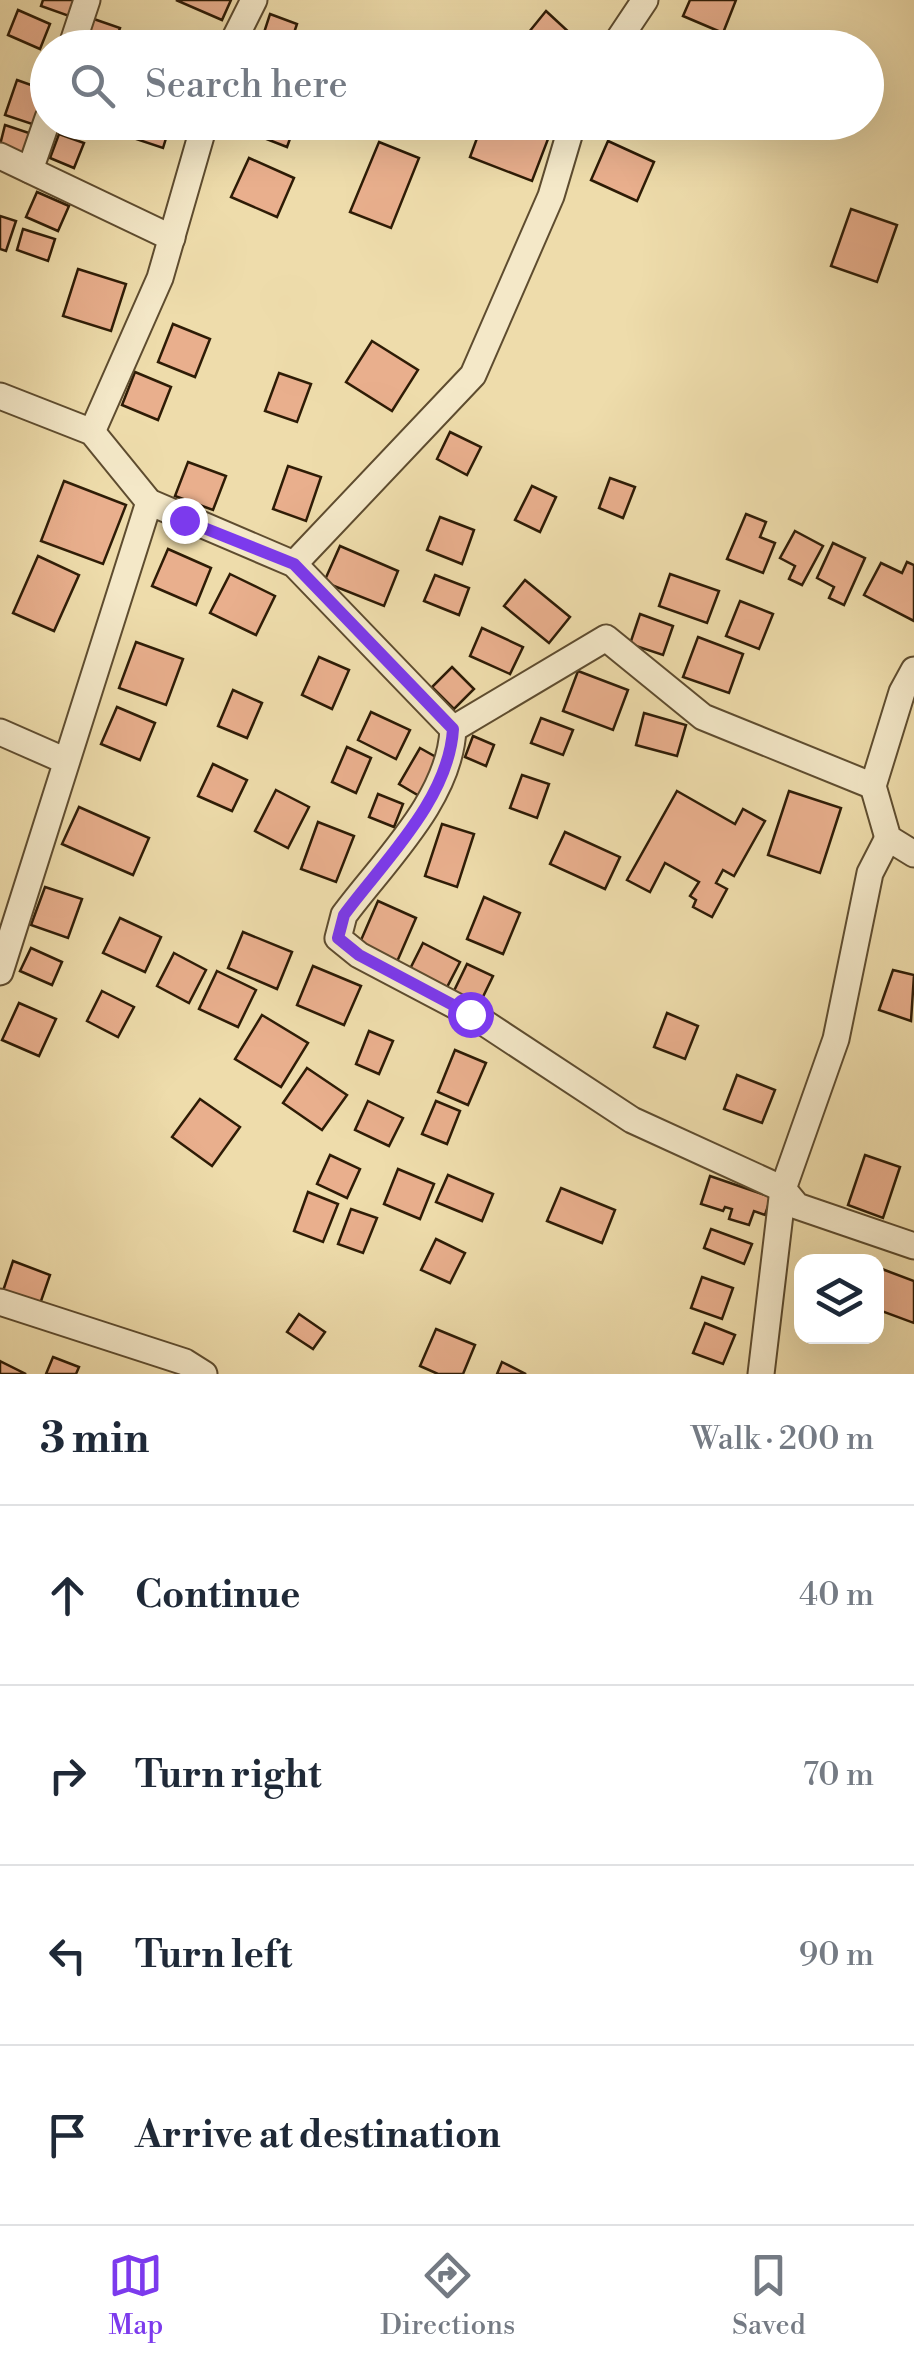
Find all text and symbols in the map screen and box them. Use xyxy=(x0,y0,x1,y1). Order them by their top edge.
search box xyxy=(30,30,884,140)
icon: search xyxy=(65,58,120,113)
text: Search here xyxy=(145,62,348,109)
route end xyxy=(162,498,208,544)
route start xyxy=(448,992,494,1038)
map controls xyxy=(794,1254,884,1344)
button: layers xyxy=(794,1254,884,1344)
text: 3 min xyxy=(40,1413,149,1466)
text: Walk · 200 m xyxy=(691,1419,874,1459)
icon: ahead xyxy=(40,1568,95,1623)
text: Continue xyxy=(135,1572,300,1619)
text: 40 m xyxy=(799,1575,874,1615)
icon: right xyxy=(40,1748,95,1803)
text: Turn right xyxy=(135,1752,321,1799)
text: 70 m xyxy=(803,1755,874,1795)
icon: left xyxy=(40,1928,95,1983)
text: Turn left xyxy=(135,1932,292,1979)
text: 90 m xyxy=(799,1935,874,1975)
icon: arrive xyxy=(40,2108,95,2163)
text: Arrive at destination xyxy=(135,2112,501,2159)
tab: Map xyxy=(108,2248,163,2343)
tab: Directions xyxy=(380,2248,515,2343)
tab: Saved xyxy=(732,2248,806,2343)

